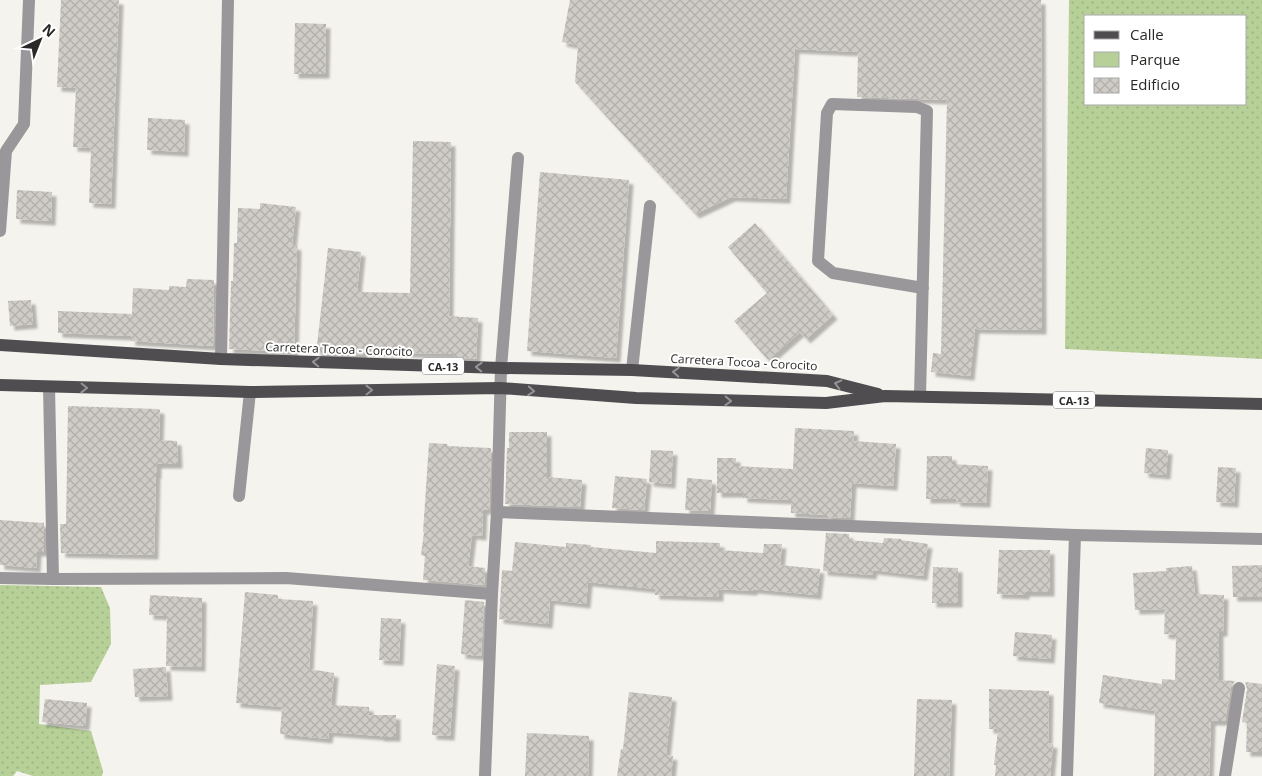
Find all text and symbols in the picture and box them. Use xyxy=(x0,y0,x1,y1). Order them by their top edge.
north arrow xyxy=(15,15,65,65)
legend xyxy=(1084,15,1247,105)
text: N xyxy=(39,19,60,41)
text: Calle xyxy=(1130,24,1164,44)
text: Parque xyxy=(1130,49,1180,69)
text: Edificio xyxy=(1130,74,1180,94)
street label: Carretera Tocoa - Corocito xyxy=(265,338,413,360)
street label: Carretera Tocoa - Corocito xyxy=(670,350,818,374)
one-way arrow xyxy=(312,357,320,367)
road number: CA-13 xyxy=(422,358,464,374)
one-way arrow xyxy=(475,362,483,373)
one-way arrow xyxy=(672,367,680,378)
one-way arrow xyxy=(834,379,843,390)
one-way arrow xyxy=(80,383,88,393)
one-way arrow xyxy=(365,385,373,396)
one-way arrow xyxy=(527,385,535,396)
road number: CA-13 xyxy=(1053,392,1095,408)
one-way arrow xyxy=(724,396,732,406)

